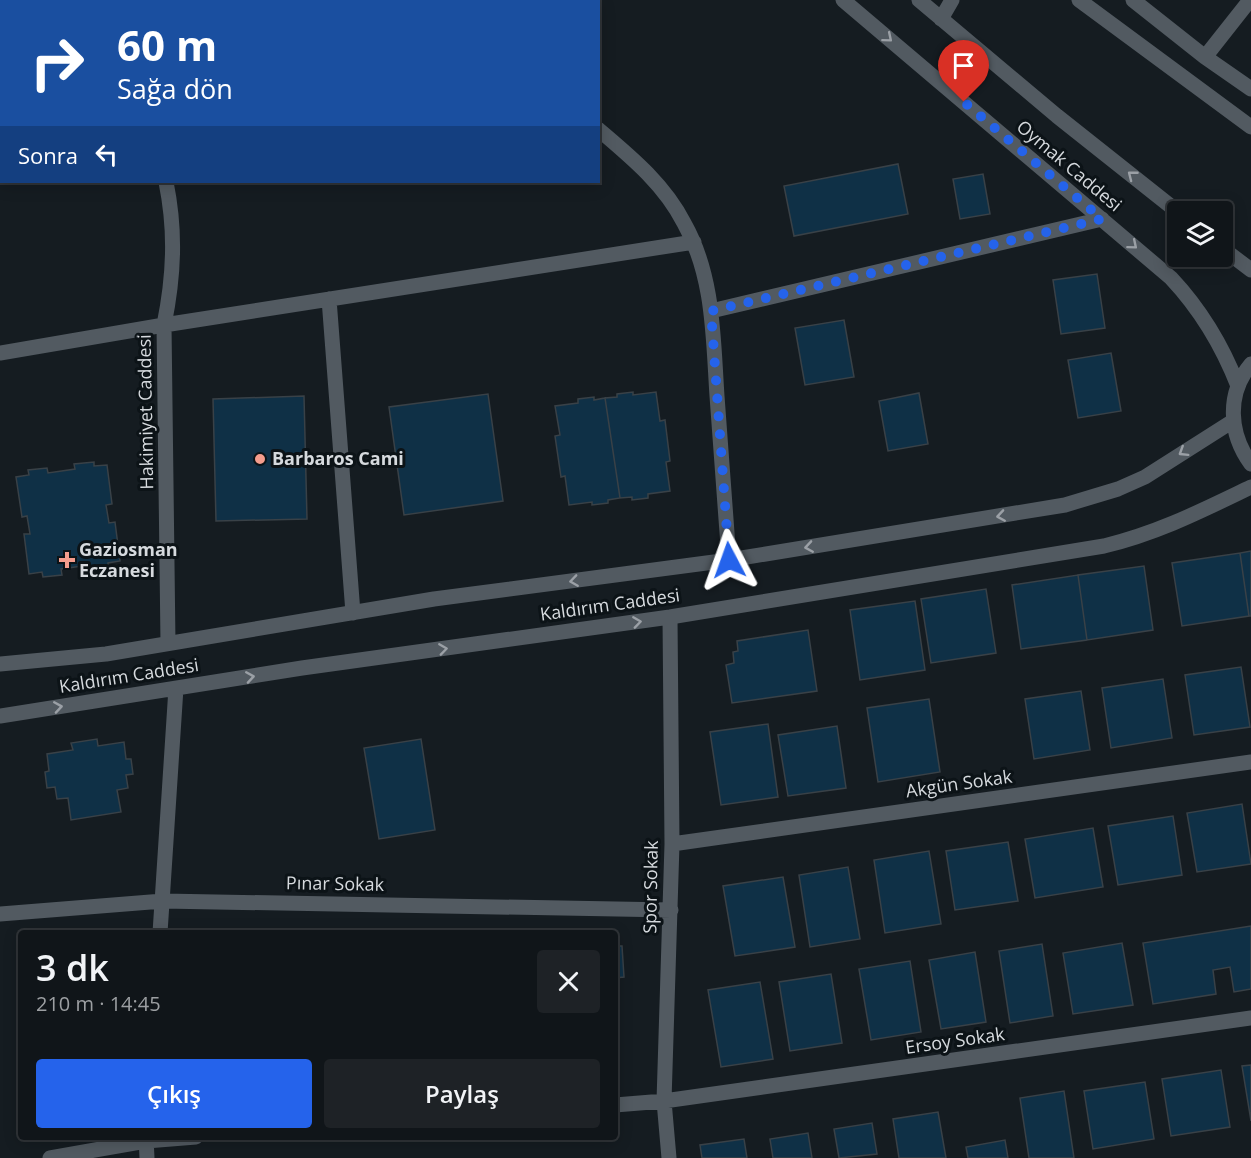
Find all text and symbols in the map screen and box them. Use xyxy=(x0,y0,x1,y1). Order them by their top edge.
text: 60 m xyxy=(117,16,217,73)
icon: right xyxy=(18,24,96,102)
one-way arrow xyxy=(881,31,892,42)
pin xyxy=(938,40,989,102)
icon: arrive xyxy=(947,49,980,82)
text: Sağa dön xyxy=(117,70,233,107)
street label: Oymak Caddesi xyxy=(1012,114,1127,216)
icon: left xyxy=(90,138,123,171)
text: Sonra xyxy=(18,140,78,170)
one-way arrow xyxy=(1127,172,1138,183)
map controls xyxy=(1167,201,1233,267)
button: layers xyxy=(1167,201,1233,267)
one-way arrow xyxy=(1126,238,1137,249)
street label: Hakimiyet Caddesi xyxy=(132,334,158,490)
one-way arrow xyxy=(1179,445,1190,456)
place label: Barbaros Cami xyxy=(272,446,404,470)
marker: Barbaros Cami xyxy=(253,452,267,466)
one-way arrow xyxy=(997,509,1006,521)
position arrow xyxy=(697,528,761,592)
place label: Gaziosman Eczanesi xyxy=(79,537,178,582)
one-way arrow xyxy=(804,540,814,553)
marker: Gaziosman Eczanesi xyxy=(60,553,74,567)
one-way arrow xyxy=(570,574,579,586)
street label: Kaldırım Caddesi xyxy=(538,582,681,626)
one-way arrow xyxy=(632,616,641,628)
one-way arrow xyxy=(439,643,448,655)
street label: Kaldırım Caddesi xyxy=(57,652,200,698)
one-way arrow xyxy=(246,671,255,683)
one-way arrow xyxy=(52,701,62,714)
street label: Akgün Sokak xyxy=(904,764,1014,802)
street label: Spor Sokak xyxy=(637,840,663,934)
street label: Pınar Sokak xyxy=(286,870,385,896)
text: 3 dk xyxy=(36,943,109,992)
button: close xyxy=(537,950,600,1013)
text: 210 m · 14:45 xyxy=(36,990,161,1017)
street label: Ersoy Sokak xyxy=(904,1021,1007,1059)
button: Çıkış xyxy=(36,1059,312,1128)
button: Paylaş xyxy=(324,1059,600,1128)

